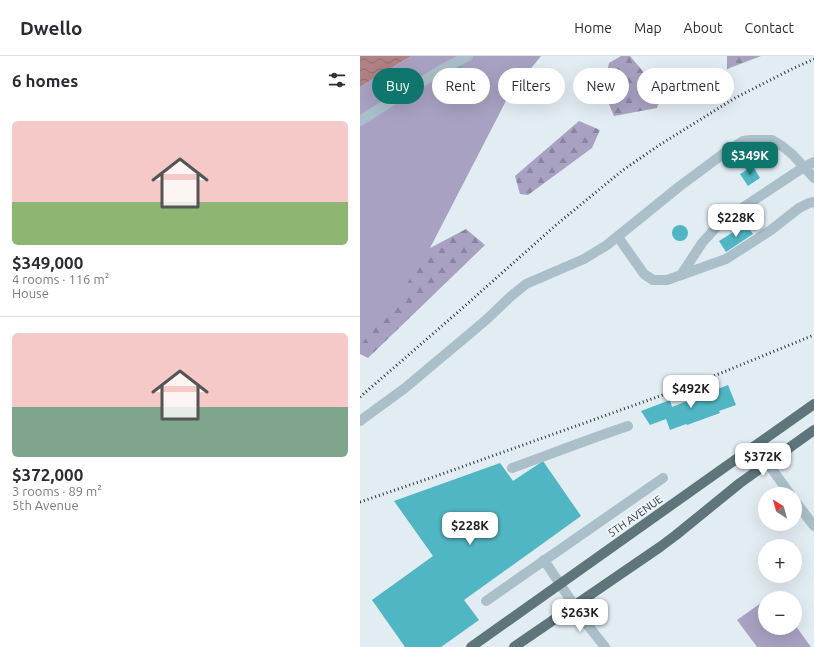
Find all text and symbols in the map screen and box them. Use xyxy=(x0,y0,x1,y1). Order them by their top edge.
text: Dwello xyxy=(20,17,82,39)
text: Home xyxy=(574,20,612,36)
text: Map xyxy=(634,20,662,36)
text: About xyxy=(684,20,723,36)
text: Contact xyxy=(745,20,794,36)
chip: Buy xyxy=(372,68,424,104)
chip: Rent xyxy=(432,68,490,104)
chip: Filters xyxy=(498,68,565,104)
chip: New xyxy=(573,68,629,104)
chip: Apartment xyxy=(637,68,734,104)
icon: filters xyxy=(326,69,348,91)
text: 6 homes xyxy=(12,71,78,90)
pin: $349K xyxy=(722,142,778,176)
icon: home xyxy=(144,147,216,219)
text: $349K xyxy=(731,148,769,162)
pin: $228K xyxy=(708,204,764,238)
text: $228K xyxy=(717,210,755,224)
text: $349,000 xyxy=(12,253,83,272)
text: 4 rooms · 116 m² xyxy=(12,272,109,286)
text: House xyxy=(12,286,49,300)
icon: home xyxy=(144,359,216,431)
pin: $492K xyxy=(663,375,719,409)
text: $492K xyxy=(672,381,710,395)
pin: $372K xyxy=(735,443,791,477)
text: $372K xyxy=(744,449,782,463)
text: $372,000 xyxy=(12,465,83,484)
text: 3 rooms · 89 m² xyxy=(12,484,102,498)
north arrow xyxy=(758,487,802,531)
map controls xyxy=(758,487,802,635)
street label: 5TH AVENUE xyxy=(605,493,665,539)
text: 5th Avenue xyxy=(12,498,79,512)
pin: $228K xyxy=(442,512,498,546)
text: $228K xyxy=(451,518,489,532)
button: + xyxy=(758,539,802,583)
button: − xyxy=(758,591,802,635)
pin: $263K xyxy=(552,599,608,633)
text: $263K xyxy=(561,605,599,619)

